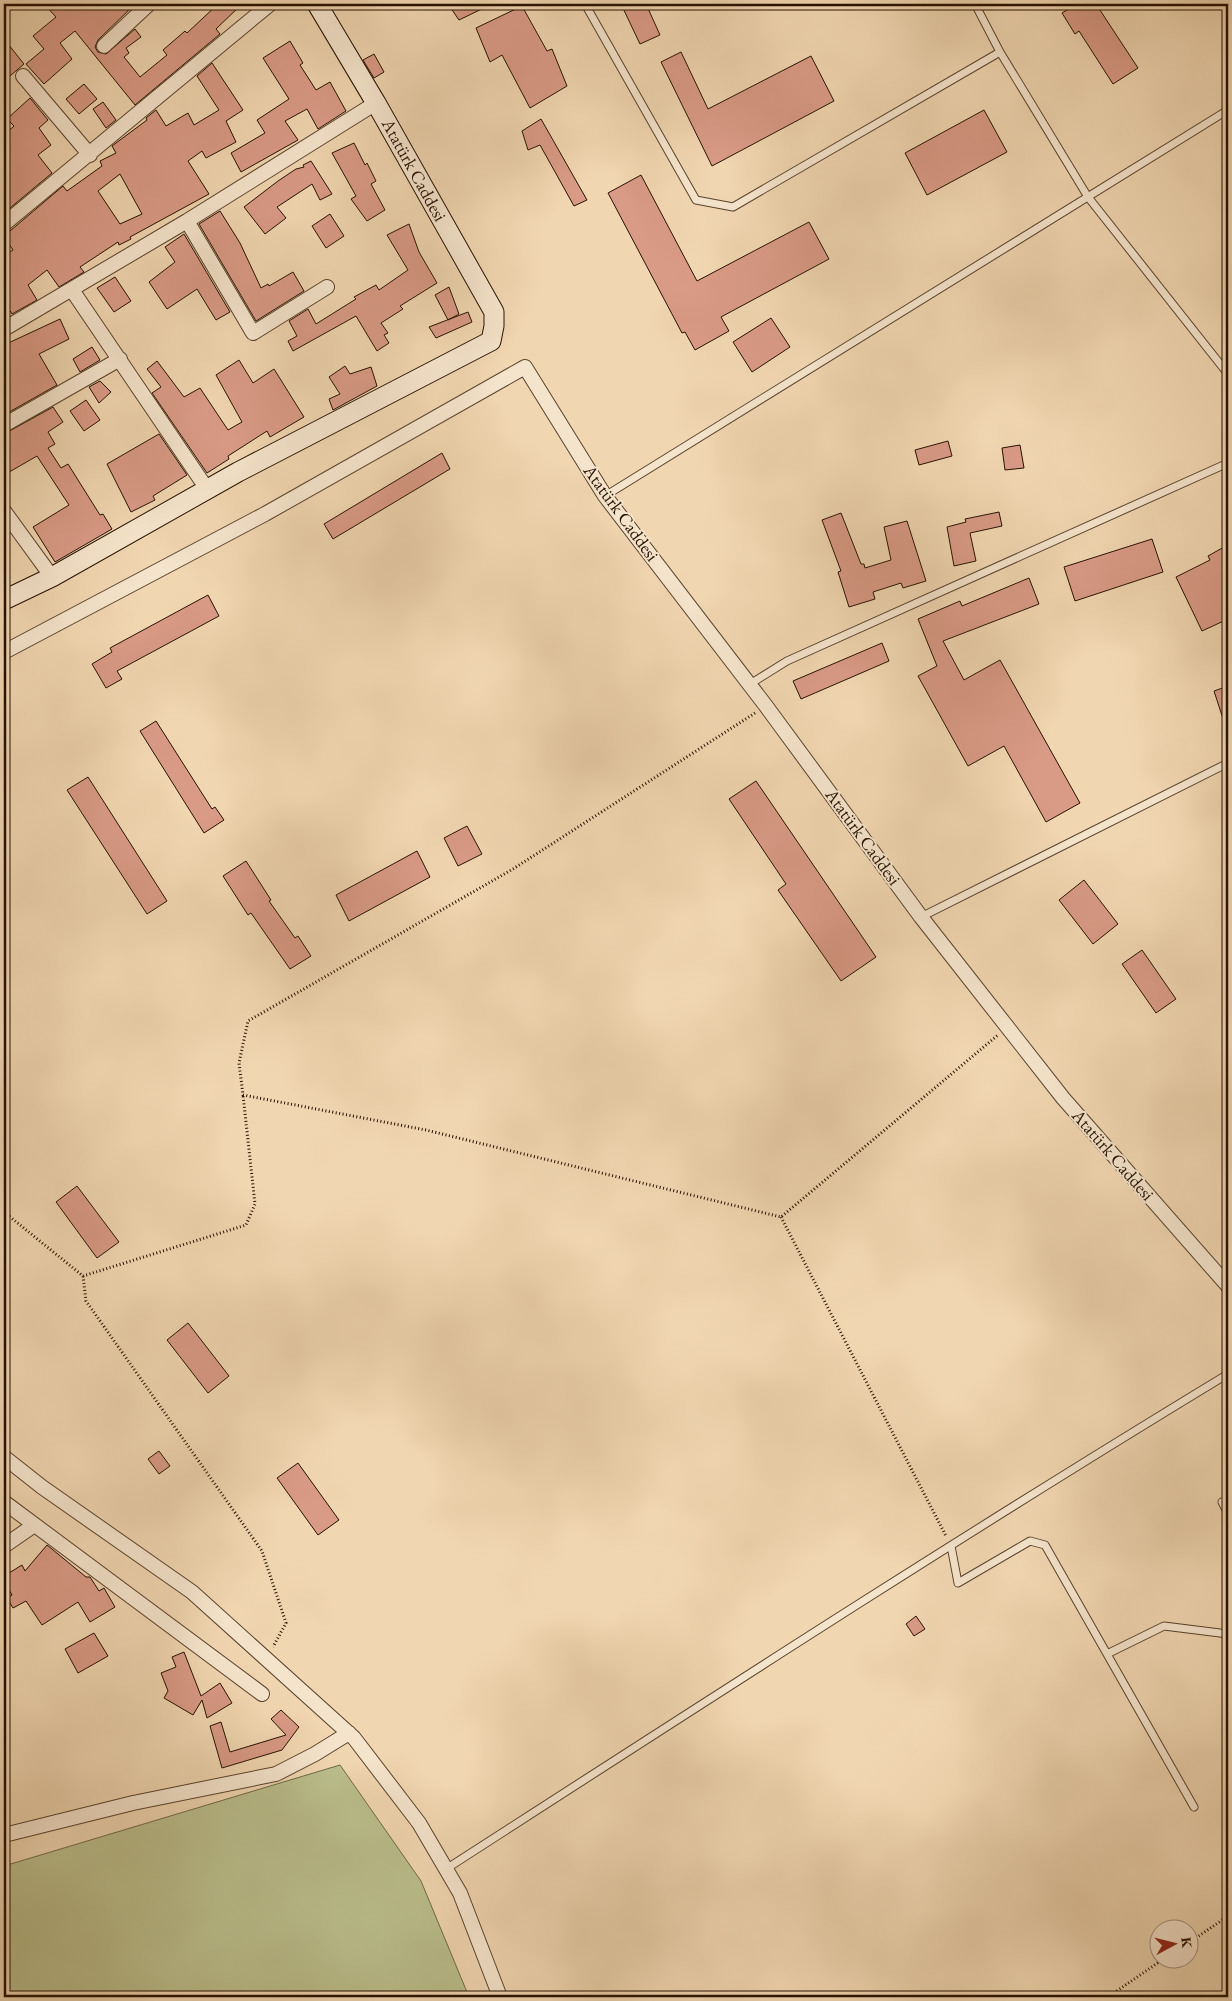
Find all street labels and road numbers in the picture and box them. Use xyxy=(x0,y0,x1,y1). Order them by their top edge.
street label: Atatürk Caddesi xyxy=(376,113,452,226)
street label: Atatürk Caddesi xyxy=(578,459,665,566)
street label: Atatürk Caddesi xyxy=(820,783,907,890)
street label: Atatürk Caddesi xyxy=(1067,1103,1160,1206)

